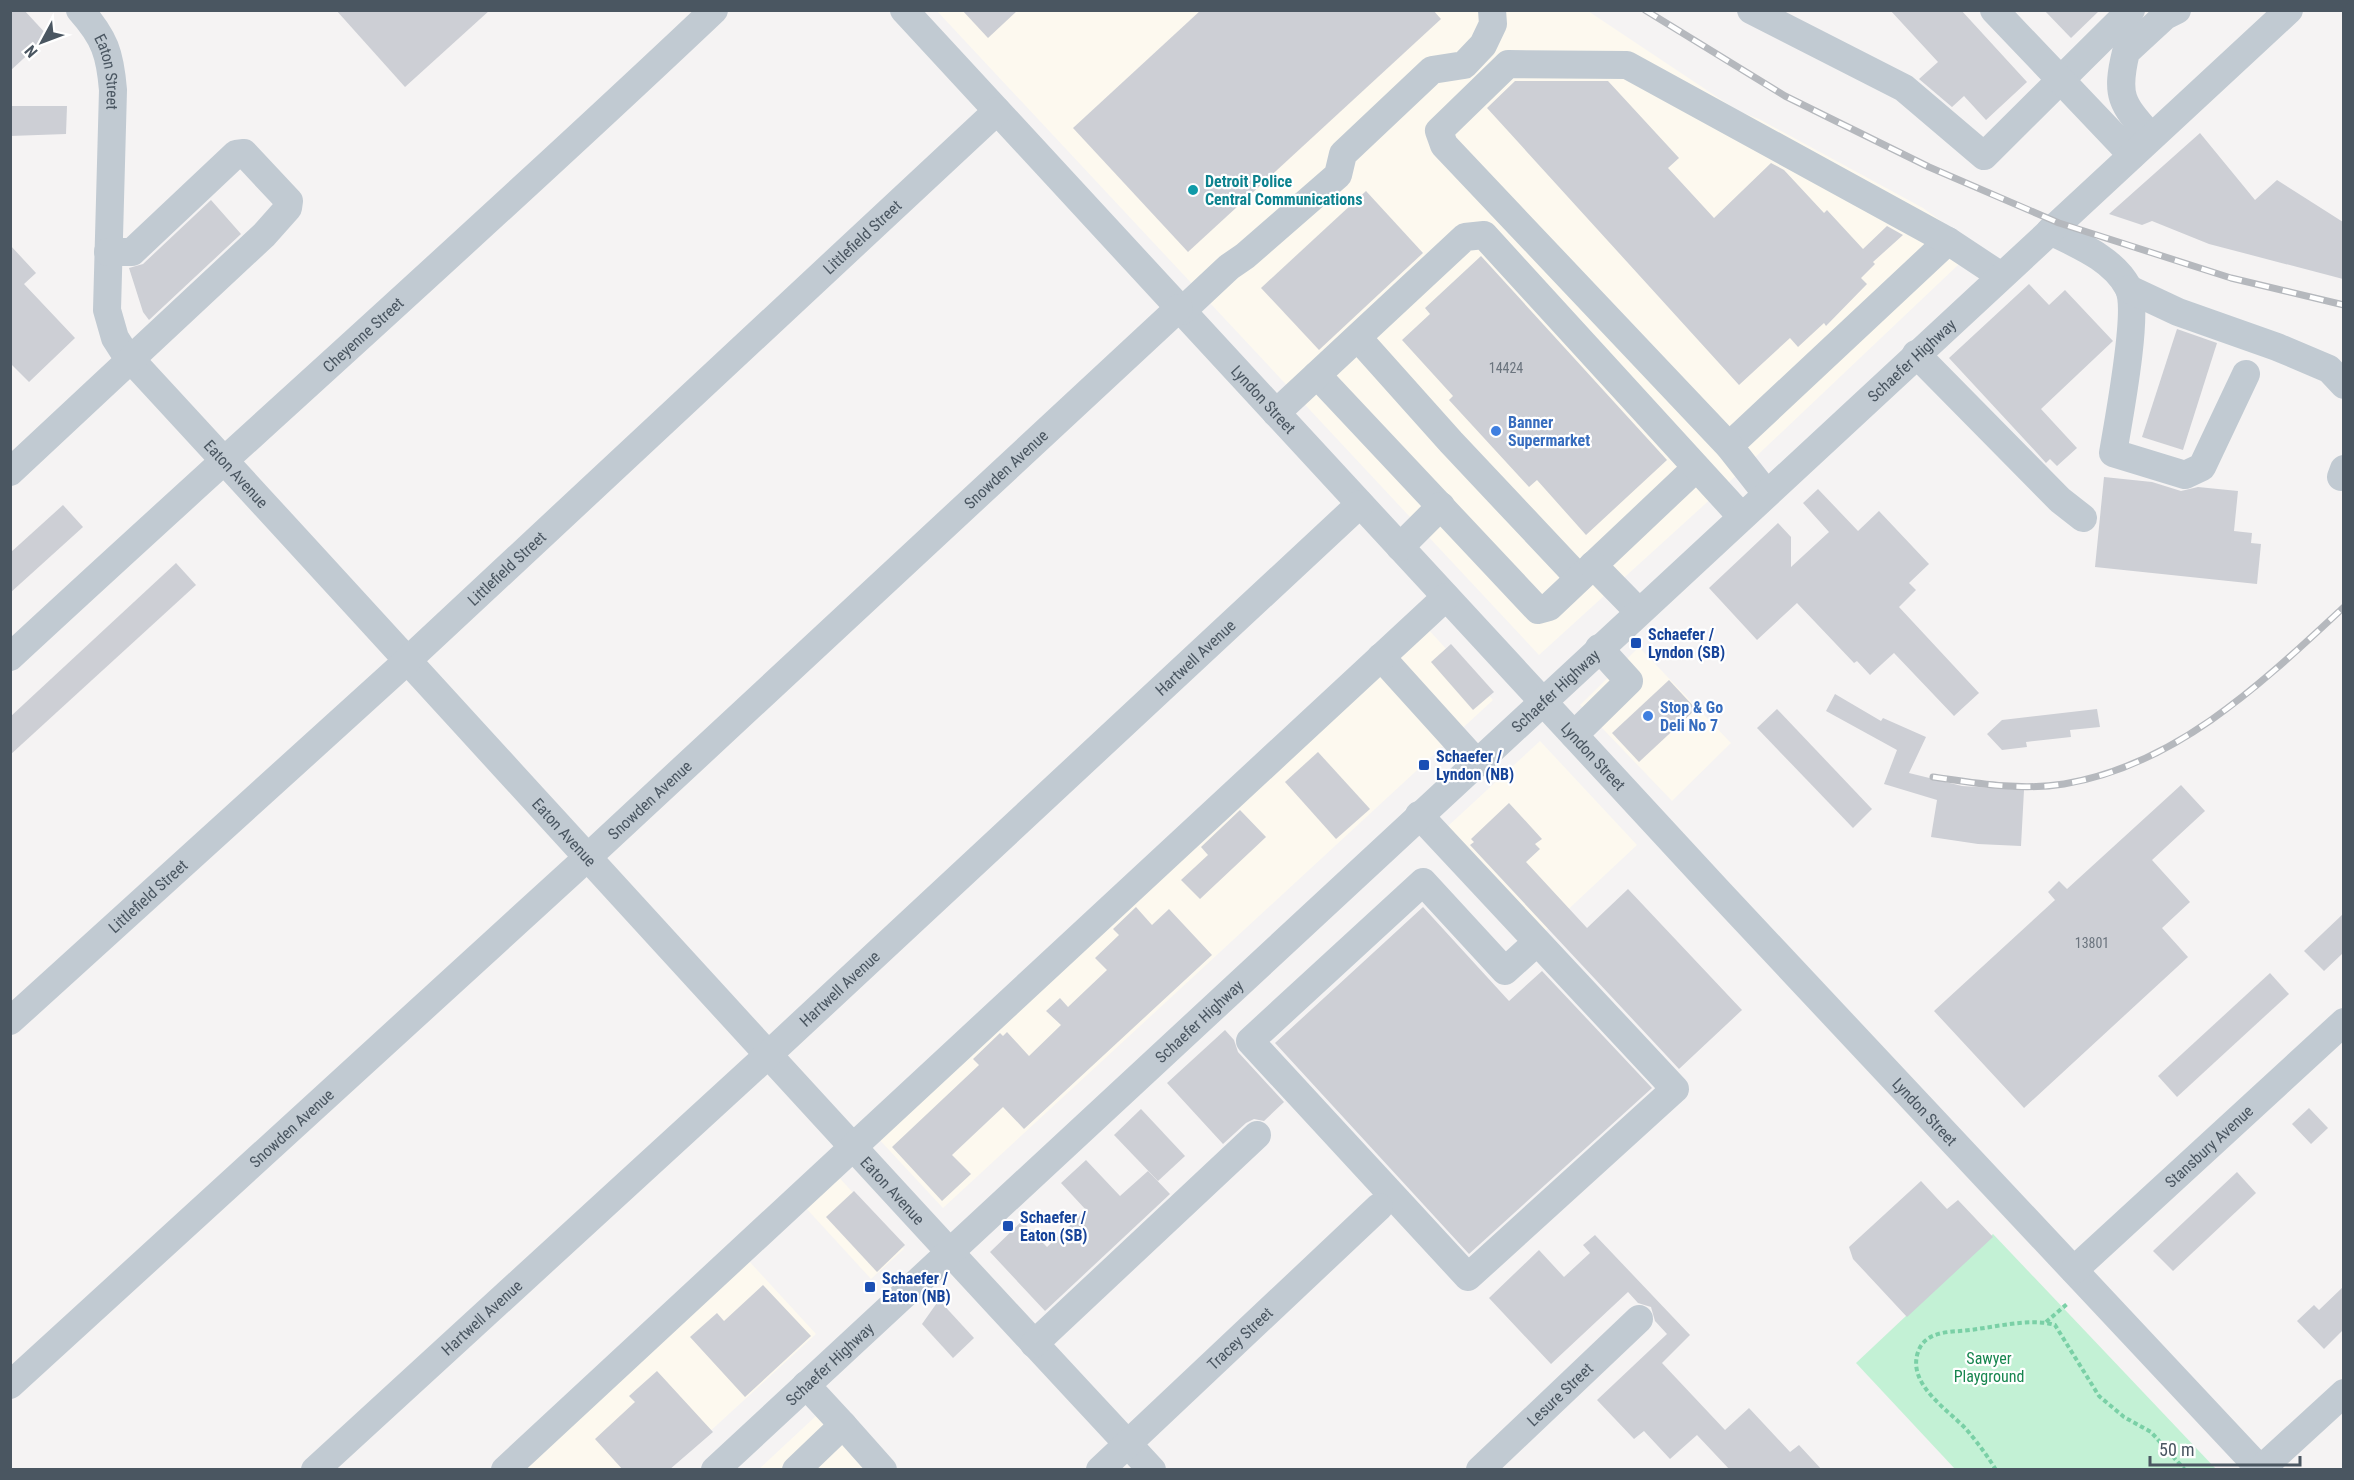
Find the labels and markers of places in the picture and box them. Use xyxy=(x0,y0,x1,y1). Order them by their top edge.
place label: Detroit Police Central Communications xyxy=(1205,172,1362,209)
marker: Detroit Police Central Communications xyxy=(1186,183,1200,197)
place label: Banner Supermarket xyxy=(1508,413,1590,450)
marker: Banner Supermarket xyxy=(1489,424,1503,438)
place label: Schaefer / Lyndon (SB) xyxy=(1648,625,1725,662)
marker: Schaefer / Lyndon (SB) xyxy=(1629,636,1643,650)
place label: Stop & Go Deli No 7 xyxy=(1660,698,1723,735)
marker: Stop & Go Deli No 7 xyxy=(1641,709,1655,723)
place label: Schaefer / Lyndon (NB) xyxy=(1436,747,1514,784)
marker: Schaefer / Lyndon (NB) xyxy=(1417,758,1431,772)
place label: Schaefer / Eaton (SB) xyxy=(1020,1208,1088,1245)
marker: Schaefer / Eaton (SB) xyxy=(1001,1219,1015,1233)
place label: Schaefer / Eaton (NB) xyxy=(882,1269,951,1306)
marker: Schaefer / Eaton (NB) xyxy=(863,1280,877,1294)

